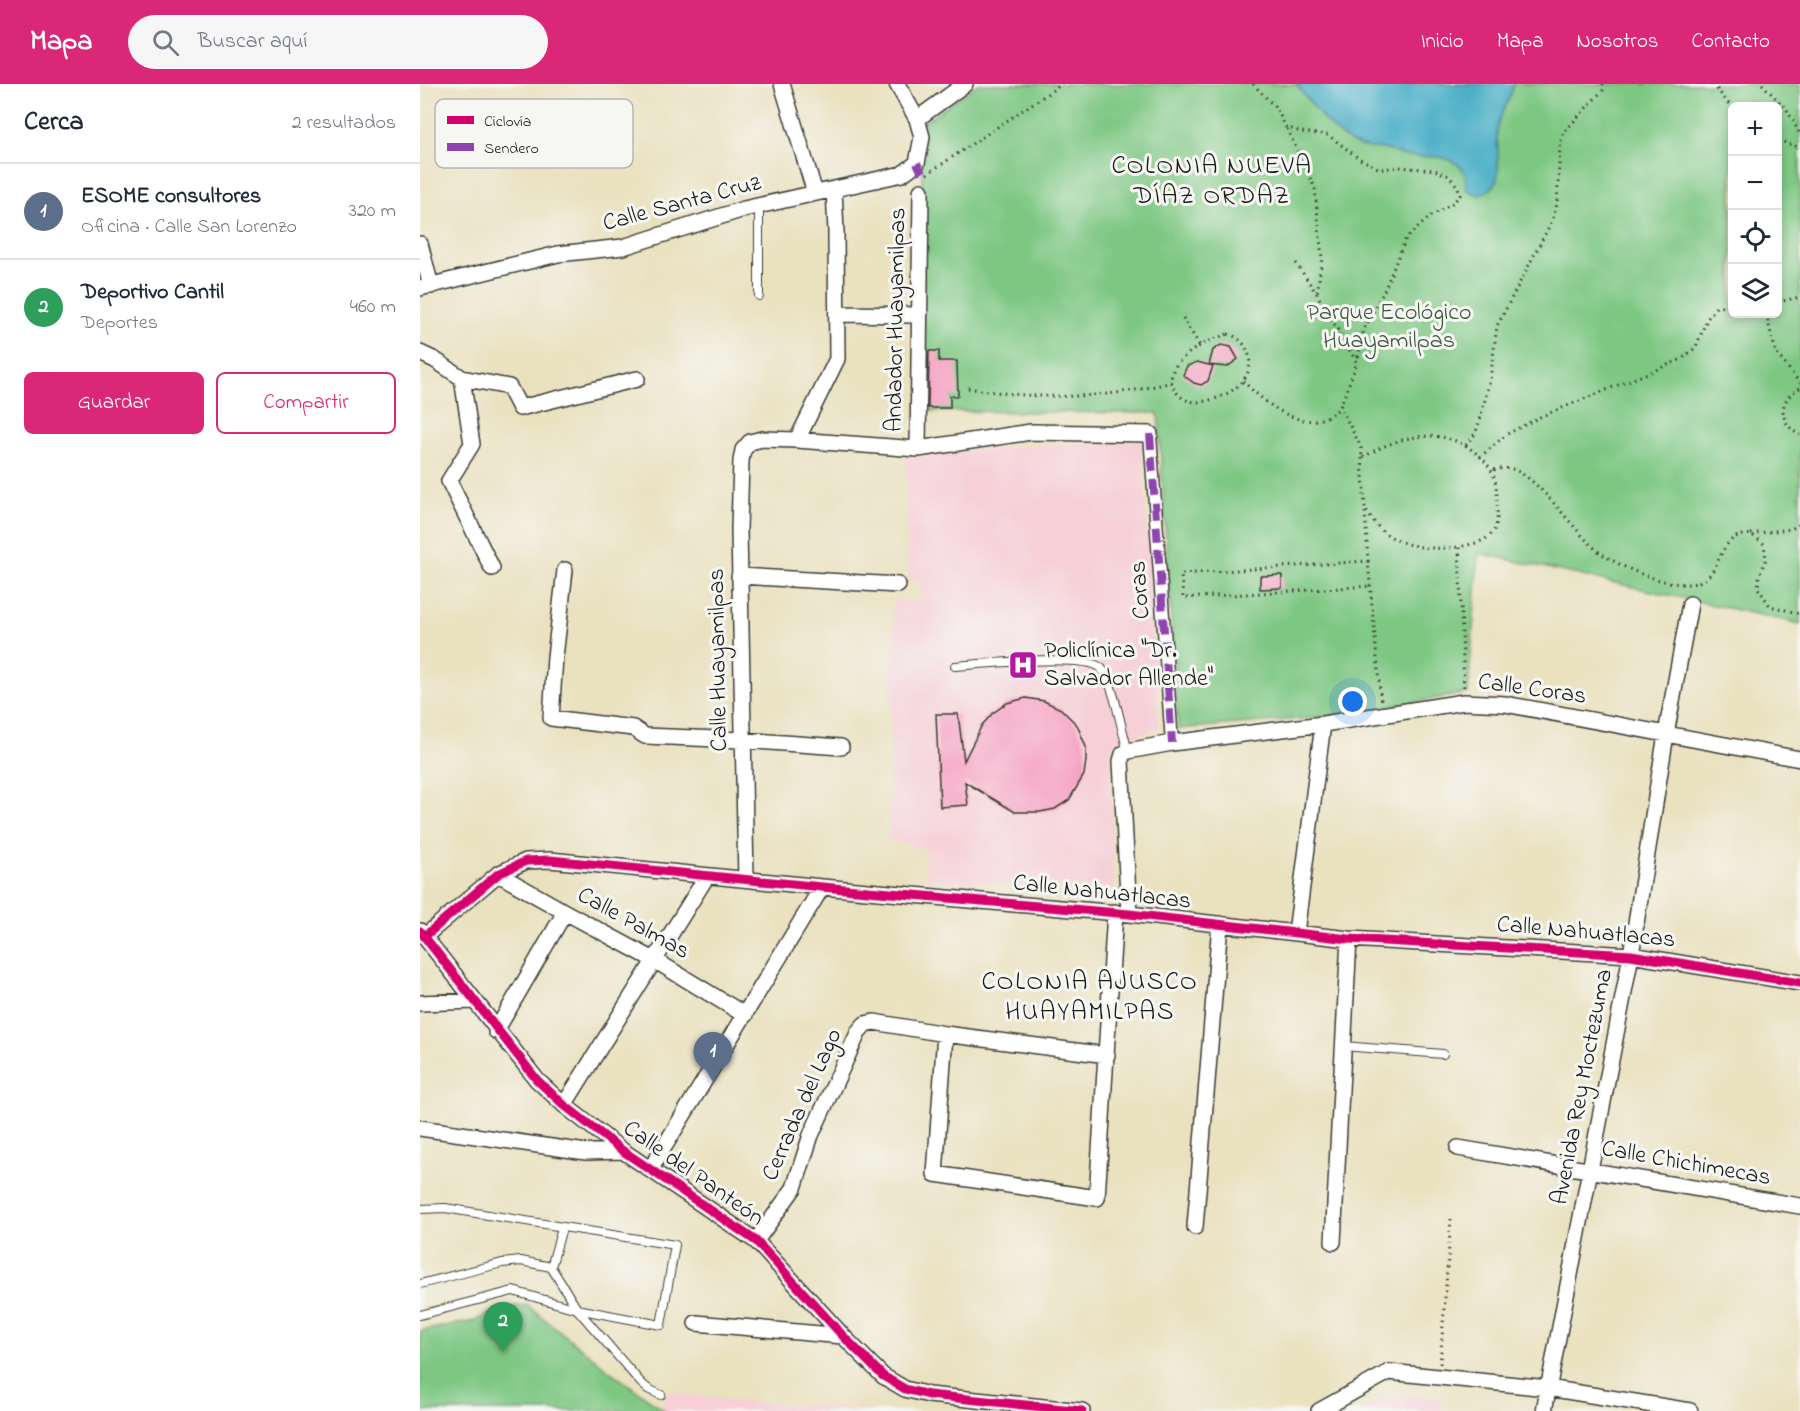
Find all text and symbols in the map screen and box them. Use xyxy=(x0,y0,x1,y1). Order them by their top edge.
search box xyxy=(128,15,548,69)
text: Mapa xyxy=(30,22,92,63)
icon: search xyxy=(149,26,182,59)
text: Buscar aquí xyxy=(197,26,307,58)
text: Inicio xyxy=(1421,27,1464,57)
text: Mapa xyxy=(1497,27,1544,57)
text: Nosotros xyxy=(1577,27,1659,57)
text: Contacto xyxy=(1692,27,1770,57)
legend xyxy=(435,99,633,168)
map controls xyxy=(1728,102,1782,318)
button: + xyxy=(1728,102,1782,156)
text: Cerca xyxy=(24,104,84,142)
text: 2 resultados xyxy=(292,109,396,138)
text: Ciclovía xyxy=(484,110,531,134)
text: Sendero xyxy=(484,137,539,161)
district label: COLONIA NUEVA DÍAZ ORDAZ xyxy=(1112,148,1312,216)
button: − xyxy=(1728,156,1782,210)
street label: Calle Santa Cruz xyxy=(599,166,766,242)
text: ESOME consultores xyxy=(81,181,261,213)
text: 1 xyxy=(40,197,47,226)
text: 320 m xyxy=(349,197,396,226)
street label: Andador Huayamilpas xyxy=(878,207,917,433)
button: locate xyxy=(1728,210,1782,264)
text: Oficina · Calle San Lorenzo xyxy=(81,213,297,242)
button: layers xyxy=(1728,264,1782,318)
text: Deportivo Cantil xyxy=(81,277,224,309)
text: 2 xyxy=(39,293,48,322)
text: 460 m xyxy=(350,293,396,322)
park label: Parque Ecológico Huayamilpas xyxy=(1307,296,1471,360)
text: Deportes xyxy=(81,309,158,338)
button: Guardar xyxy=(24,372,204,434)
button: Compartir xyxy=(216,372,396,434)
street label: Coras xyxy=(1122,560,1160,620)
street label: Calle Huayamilpas xyxy=(700,568,739,752)
place label: Policlínica "Dr. Salvador Allende" xyxy=(1044,634,1213,697)
hospital icon: Policlínica "Dr. Salvador Allende" xyxy=(1007,649,1039,681)
street label: Calle Coras xyxy=(1475,665,1589,715)
your location xyxy=(1338,687,1367,716)
street label: Calle Nahuatlacas xyxy=(1011,866,1193,920)
street label: Calle Palmas xyxy=(570,879,696,969)
street label: Calle Nahuatlacas xyxy=(1495,908,1677,958)
district label: COLONIA AJUSCO HUAYAMILPAS xyxy=(982,964,1198,1032)
street label: Avenida Rey Moctezuma xyxy=(1543,966,1624,1208)
street label: Cerrada del Lago xyxy=(754,1023,852,1187)
pin: 1 xyxy=(694,1032,732,1082)
street label: Calle del Panteón xyxy=(615,1112,771,1236)
street label: Calle Chichimecas xyxy=(1599,1132,1773,1196)
pin: 2 xyxy=(484,1302,523,1352)

